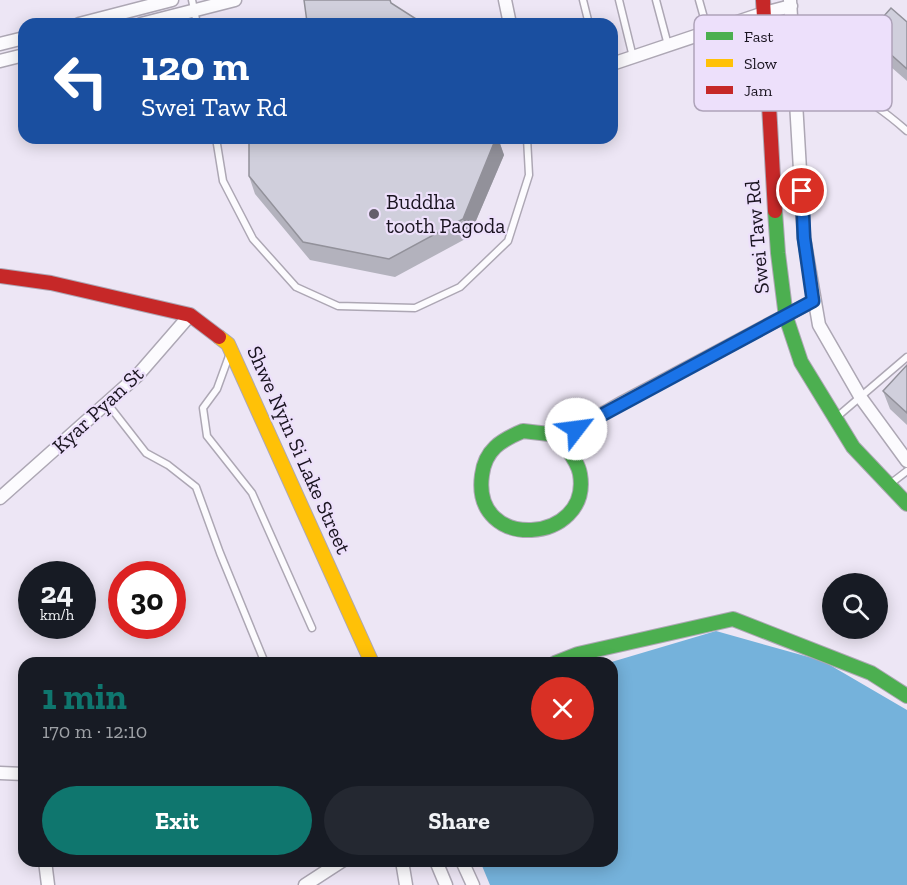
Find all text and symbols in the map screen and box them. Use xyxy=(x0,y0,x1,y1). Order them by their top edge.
legend xyxy=(694,15,892,111)
text: Fast xyxy=(744,27,773,46)
text: 120 m xyxy=(141,40,249,91)
icon: left xyxy=(42,42,120,120)
text: Slow xyxy=(744,54,778,73)
text: Jam xyxy=(744,81,773,100)
text: Swei Taw Rd xyxy=(141,91,287,123)
pin xyxy=(776,165,827,216)
icon: arrive xyxy=(785,174,818,207)
street label: Swei Taw Rd xyxy=(739,179,774,295)
place label: Buddha tooth Pagoda xyxy=(386,189,505,238)
marker: Buddha tooth Pagoda xyxy=(367,207,381,221)
street label: Shwe Nyin Si Lake Street xyxy=(242,342,357,558)
street label: Kyar Pyan St xyxy=(47,361,148,458)
position arrow xyxy=(544,397,608,461)
speed limit sign: 30 xyxy=(108,561,186,639)
map controls xyxy=(822,573,888,639)
button: search xyxy=(822,573,888,639)
text: 24 xyxy=(40,575,74,611)
text: km/h xyxy=(40,606,74,624)
text: 1 min xyxy=(42,675,127,718)
button: close xyxy=(531,677,594,740)
text: 170 m · 12:10 xyxy=(42,719,147,743)
button: Exit xyxy=(42,786,312,855)
button: Share xyxy=(324,786,594,855)

